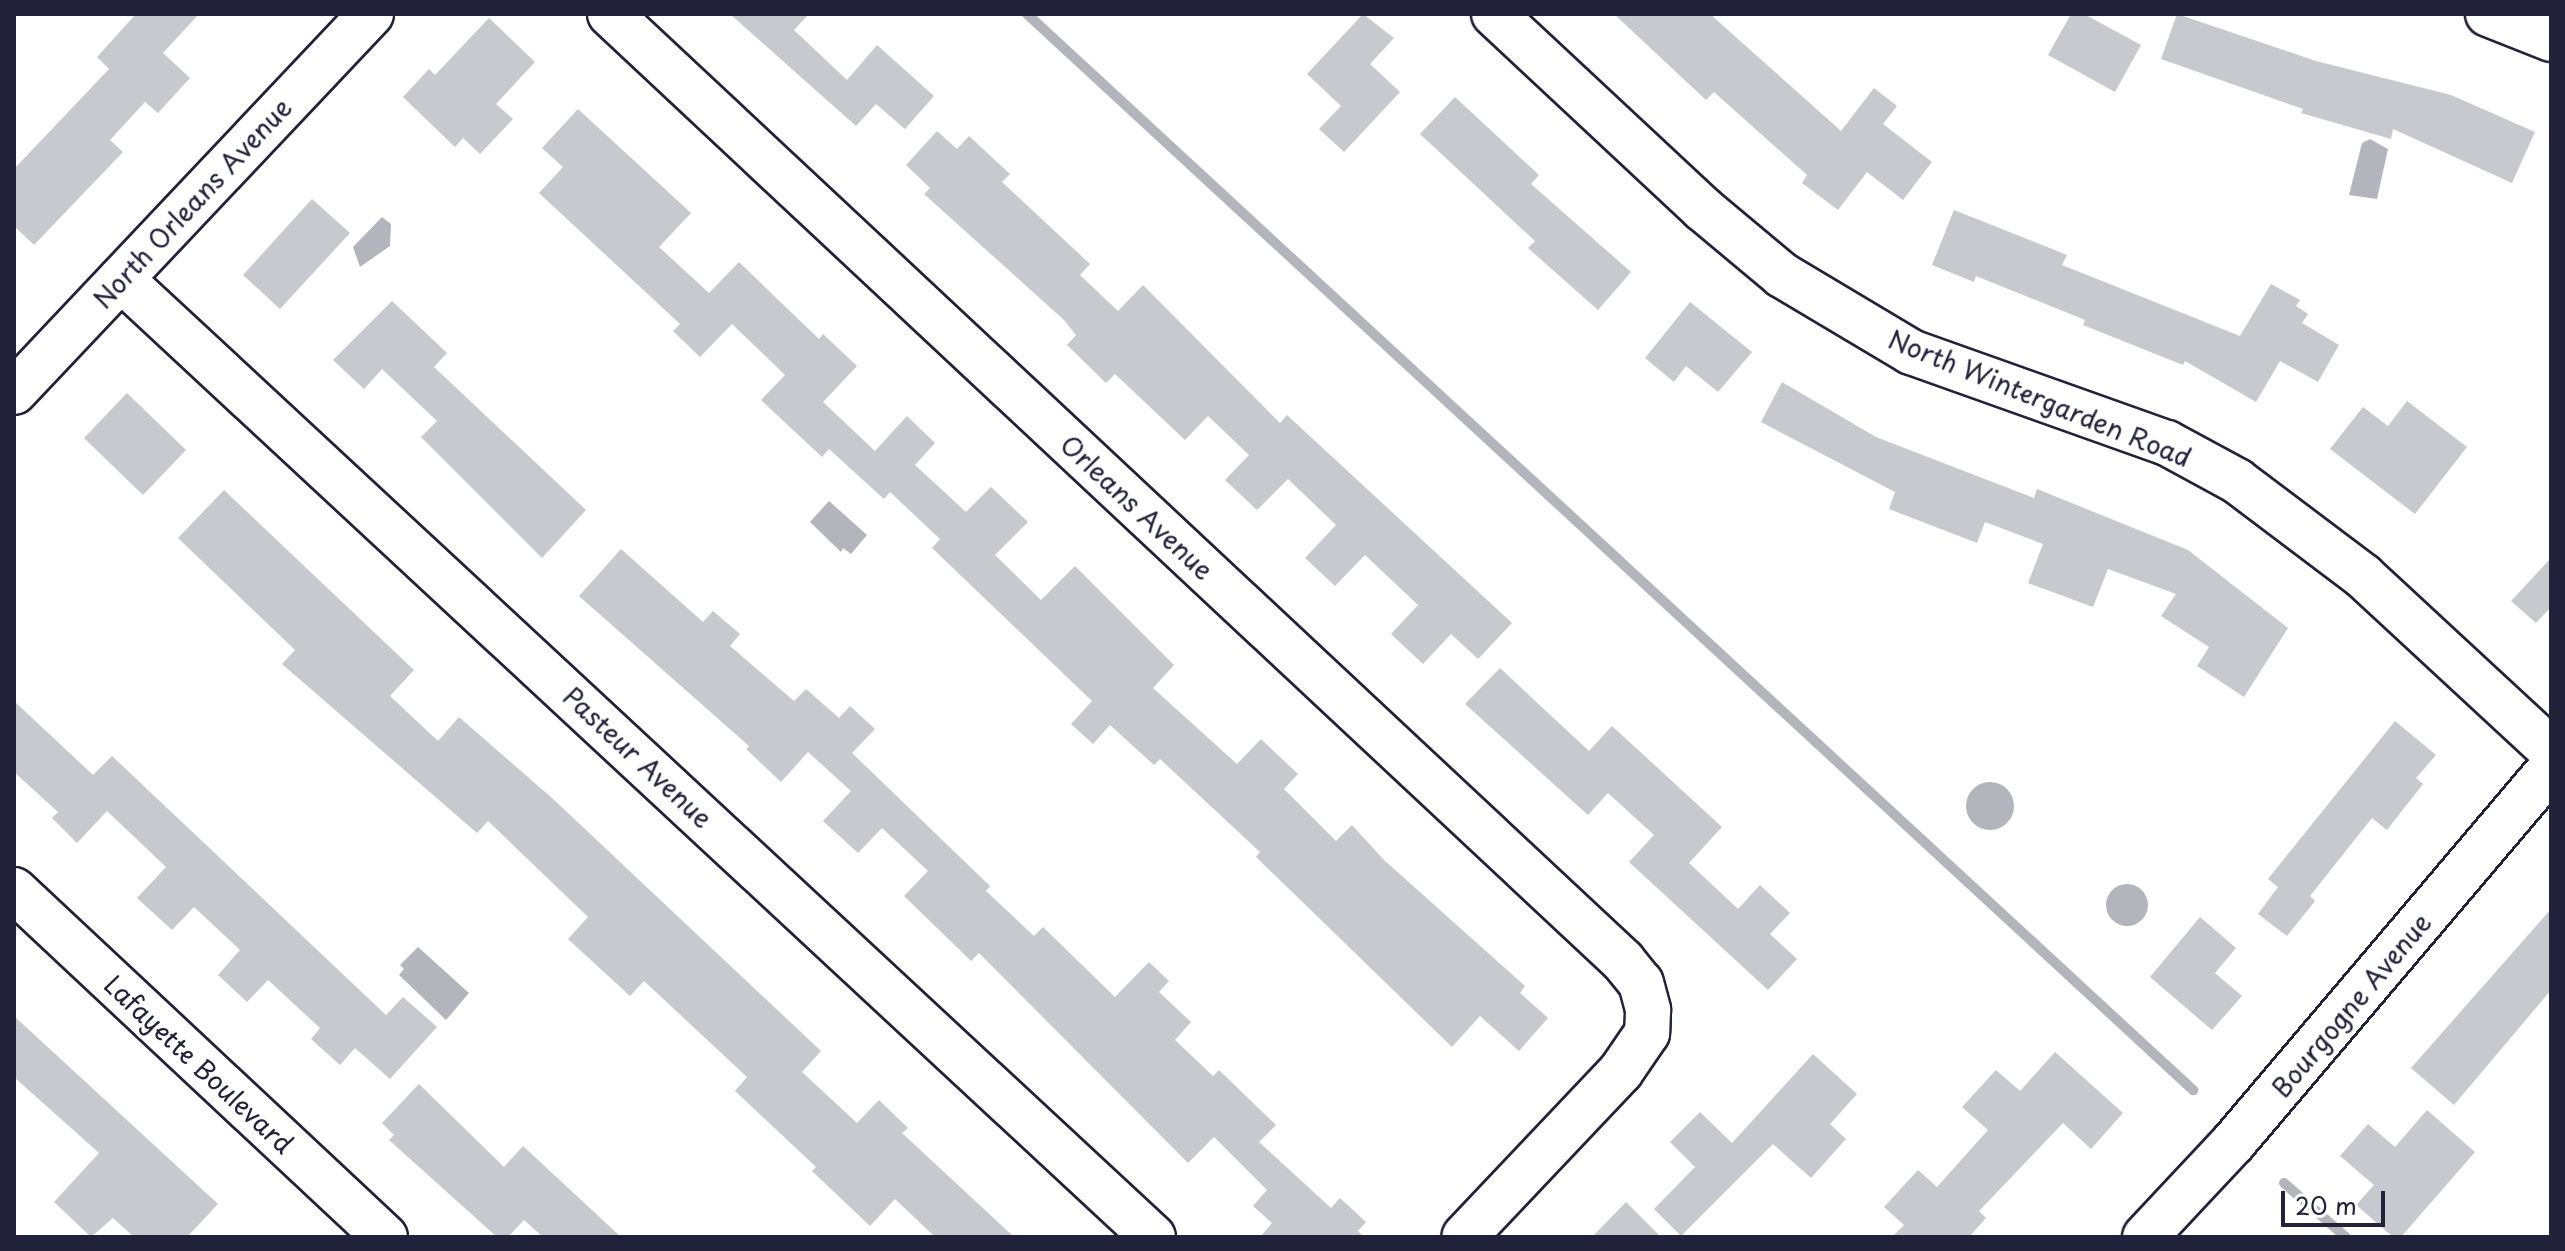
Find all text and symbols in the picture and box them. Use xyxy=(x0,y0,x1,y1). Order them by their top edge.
street label: North Orleans Avenue xyxy=(87,92,297,314)
street label: North Wintergarden Road xyxy=(1883,323,2197,473)
street label: Orleans Avenue xyxy=(1055,429,1219,585)
street label: Pasteur Avenue xyxy=(557,680,719,834)
street label: Bourgogne Avenue xyxy=(2265,906,2437,1104)
street label: Lafayette Boulevard xyxy=(98,968,300,1160)
scale bar xyxy=(2285,1175,2389,1225)
text: 20 m xyxy=(2295,1187,2357,1223)

